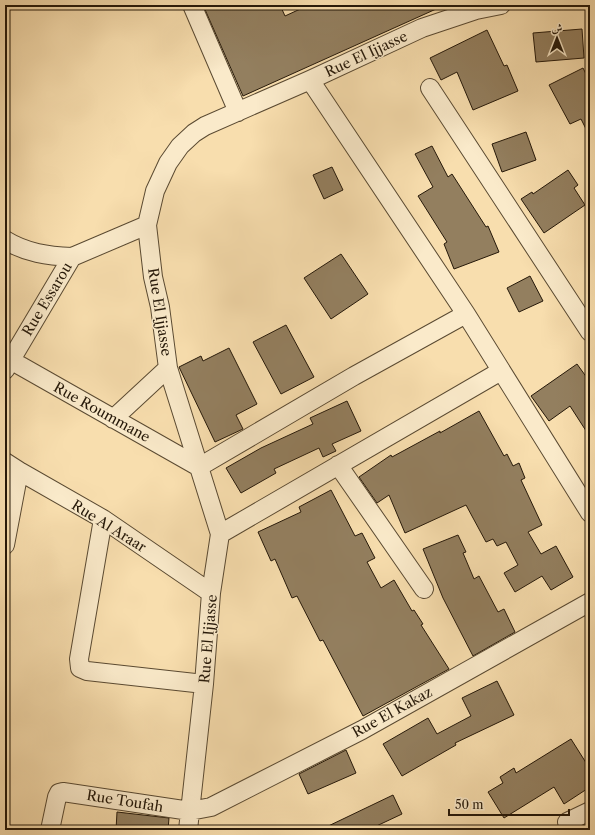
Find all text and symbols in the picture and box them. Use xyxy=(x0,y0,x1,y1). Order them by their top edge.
north arrow xyxy=(537,18,577,58)
text: ش xyxy=(552,21,563,35)
street label: Rue El Ijjasse xyxy=(322,27,410,81)
street label: Rue Essarou xyxy=(18,259,76,339)
street label: Rue El Ijjasse xyxy=(144,267,176,358)
street label: Rue Roummane xyxy=(50,378,154,446)
street label: Rue Al Araar xyxy=(68,496,150,556)
street label: Rue El Ijjasse xyxy=(195,594,221,684)
street label: Rue El Kakaz xyxy=(349,683,435,741)
street label: Rue Toufah xyxy=(85,786,165,816)
scale bar xyxy=(449,791,569,817)
text: 50 m xyxy=(455,797,484,812)

